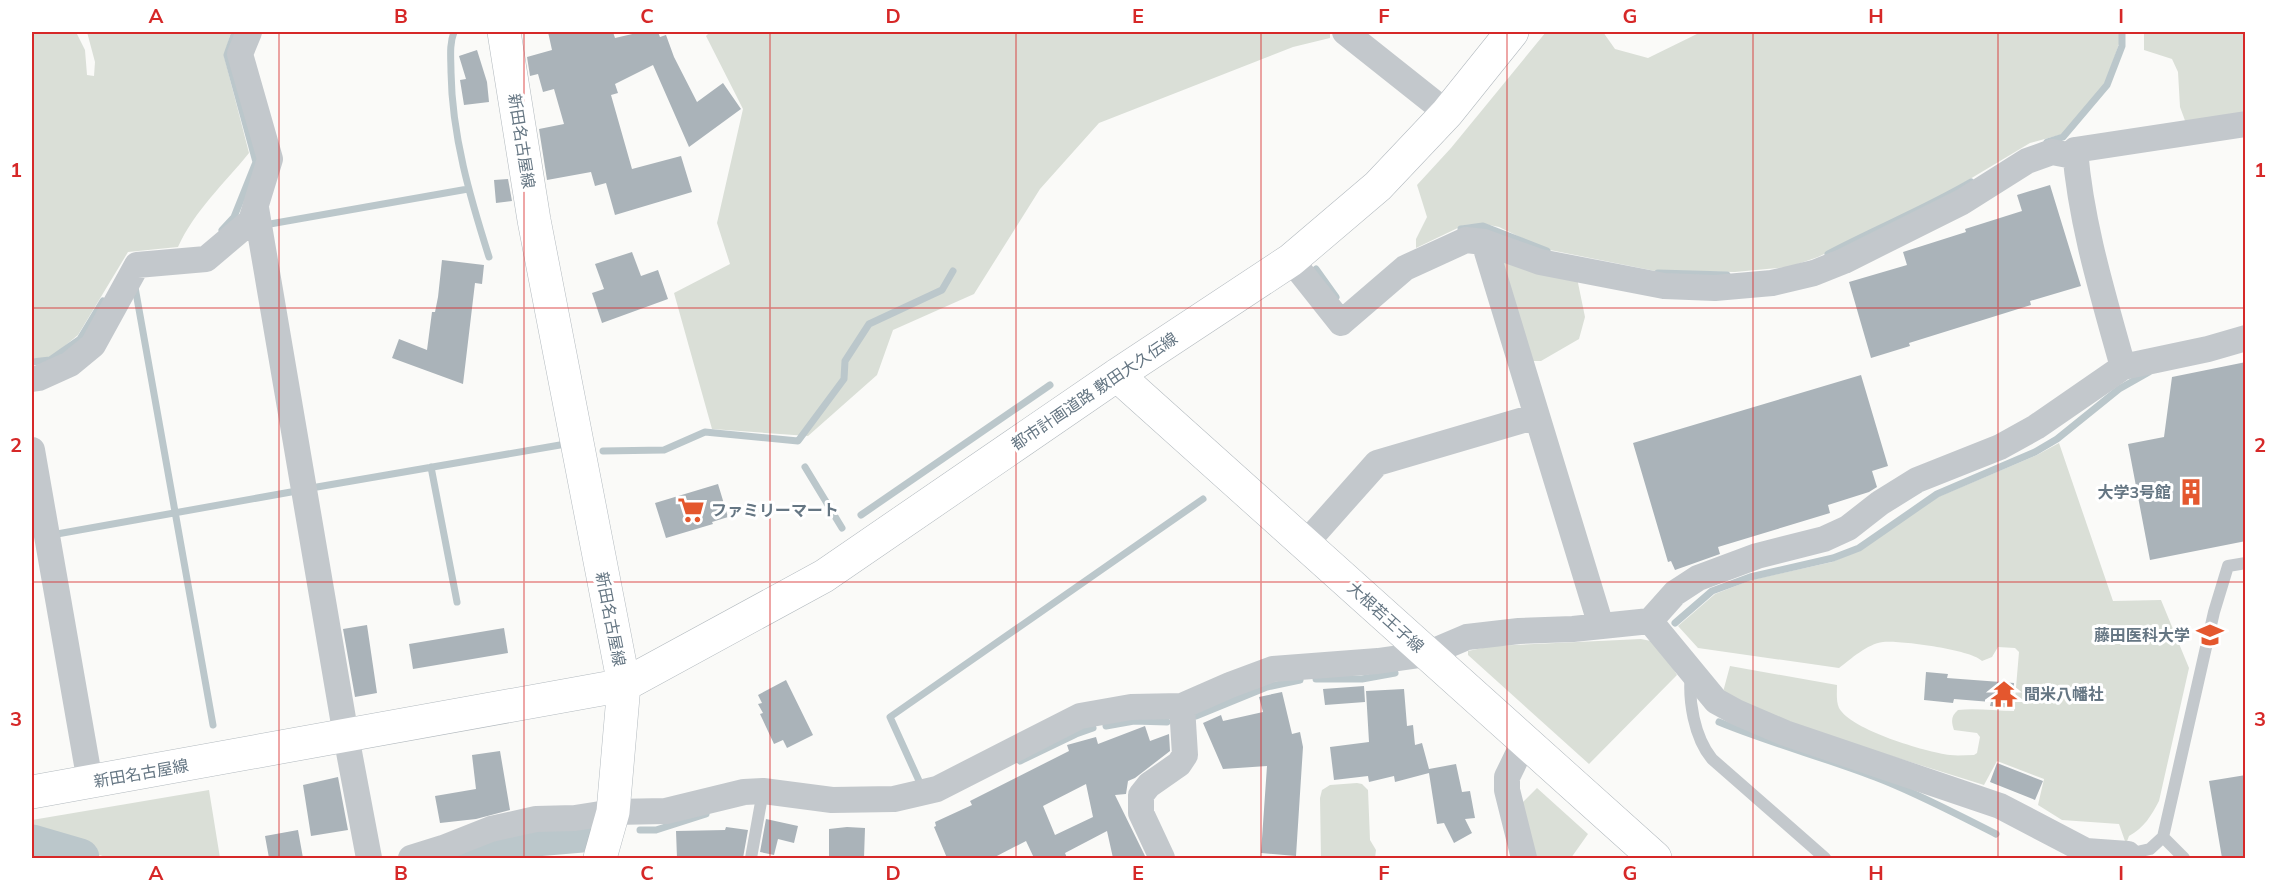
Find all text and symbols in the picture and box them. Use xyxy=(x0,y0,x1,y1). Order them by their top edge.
text: A xyxy=(149,3,164,28)
text: B xyxy=(394,3,408,28)
text: C xyxy=(640,3,654,28)
text: D xyxy=(885,3,901,28)
text: E xyxy=(1132,3,1144,28)
text: F xyxy=(1378,3,1390,28)
text: G xyxy=(1623,3,1637,28)
text: H xyxy=(1868,3,1884,28)
text: I xyxy=(2118,3,2124,28)
street label: 新田名古屋線 xyxy=(505,92,539,190)
text: 1 xyxy=(10,157,22,182)
text: 1 xyxy=(2254,157,2266,182)
street label: 都市計画道路 敷田大久伝線 xyxy=(1007,328,1181,454)
text: 2 xyxy=(10,432,22,457)
text: 2 xyxy=(2254,432,2266,457)
building icon: 大学3号館 xyxy=(2176,477,2206,507)
place label: 大学3号館 xyxy=(2097,482,2171,502)
supermarket icon: ファミリーマート xyxy=(676,495,706,525)
place label: ファミリーマート xyxy=(711,500,839,520)
street label: 新田名古屋線 xyxy=(592,570,630,668)
street label: 大根若王子線 xyxy=(1344,577,1428,657)
school or university icon: 藤田医科大学 xyxy=(2195,620,2225,650)
place label: 藤田医科大学 xyxy=(2094,625,2190,645)
temple icon: 間米八幡社 xyxy=(1989,679,2019,709)
place label: 間米八幡社 xyxy=(2024,684,2104,704)
text: 3 xyxy=(10,706,22,731)
text: 3 xyxy=(2254,706,2266,731)
street label: 新田名古屋線 xyxy=(92,755,190,791)
text: A xyxy=(149,860,164,885)
text: B xyxy=(394,860,408,885)
text: C xyxy=(640,860,654,885)
text: D xyxy=(885,860,901,885)
text: E xyxy=(1132,860,1144,885)
text: F xyxy=(1378,860,1390,885)
text: G xyxy=(1623,860,1637,885)
text: H xyxy=(1868,860,1884,885)
text: I xyxy=(2118,860,2124,885)

